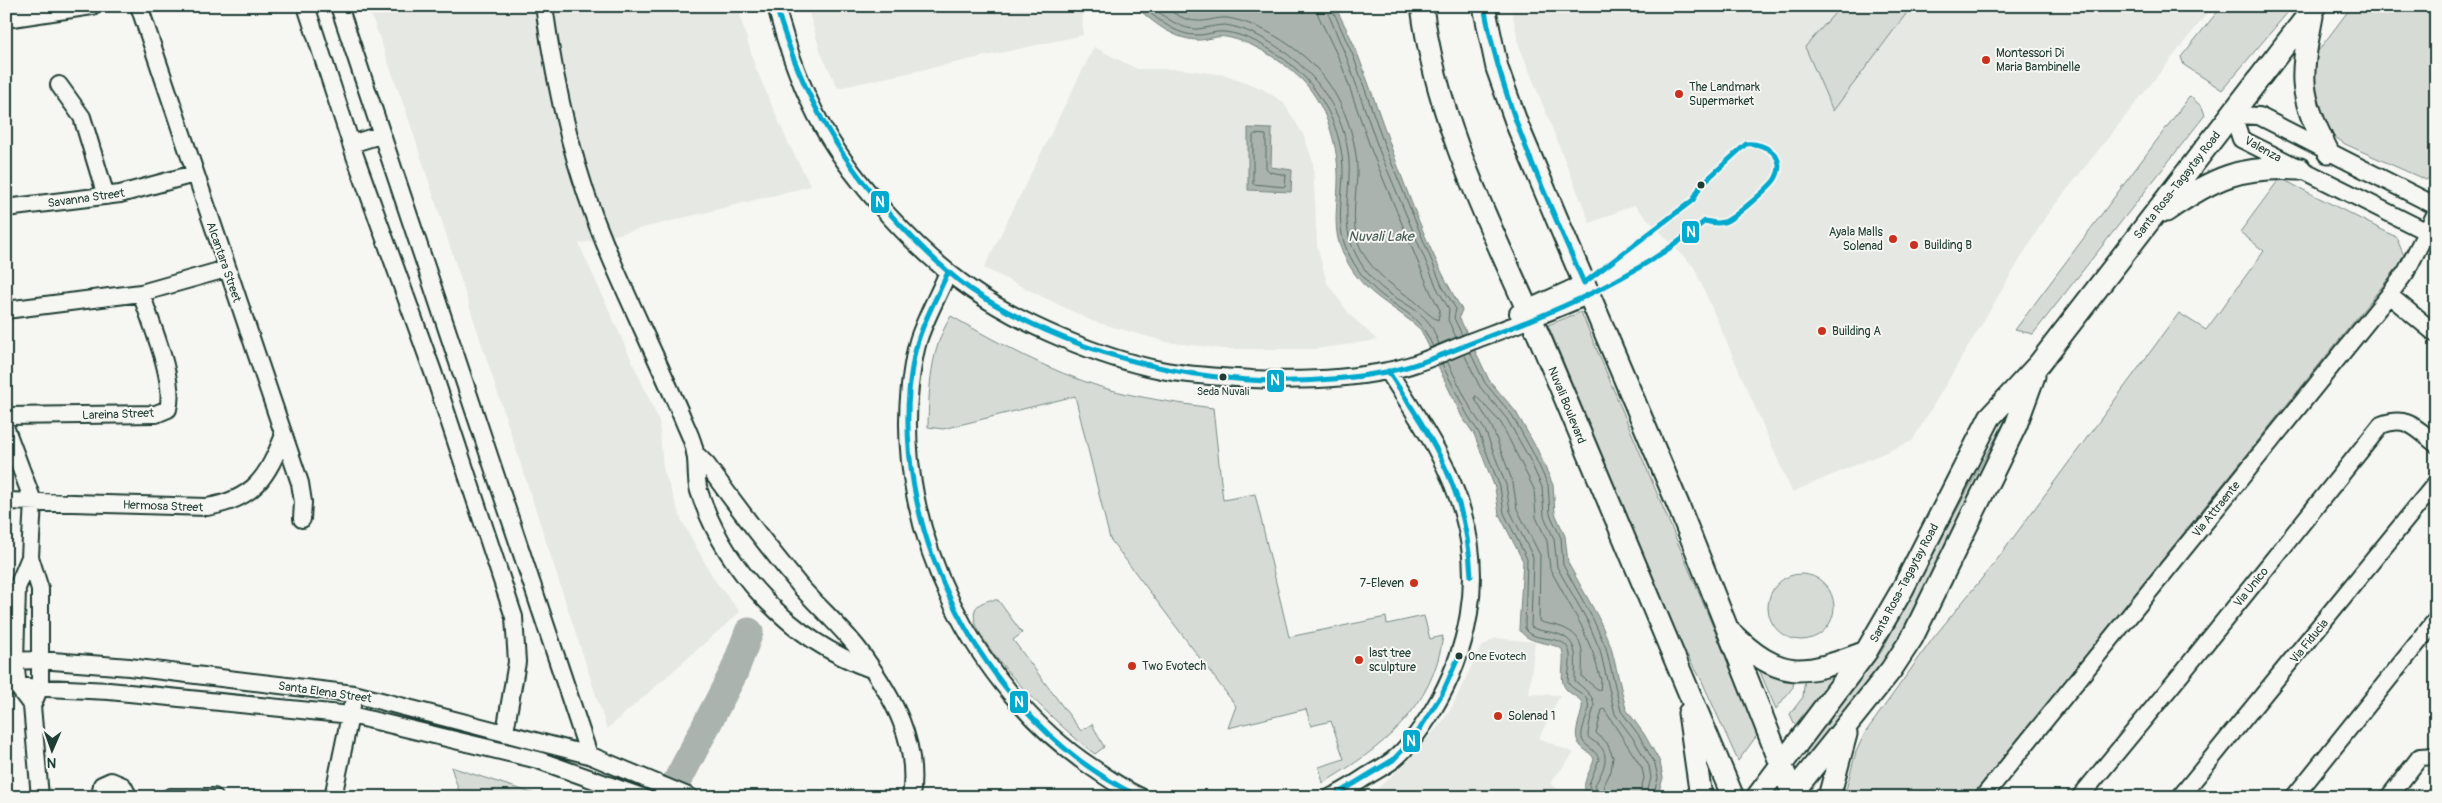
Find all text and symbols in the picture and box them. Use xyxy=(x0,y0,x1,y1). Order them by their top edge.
place label: Montessori Di Maria Bambinelle xyxy=(1996,46,2080,75)
marker: Montessori Di Maria Bambinelle xyxy=(1980,54,1992,66)
place label: The Landmark Supermarket xyxy=(1689,80,1760,109)
marker: The Landmark Supermarket xyxy=(1673,88,1685,100)
street label: Santa Rosa-Tagaytay Road xyxy=(2131,128,2224,242)
street label: Valenza xyxy=(2242,133,2284,166)
unlabelled marker xyxy=(1696,180,1706,190)
street label: Savanna Street xyxy=(47,186,126,211)
line badge: N xyxy=(870,190,890,214)
text: N xyxy=(875,194,885,211)
street label: Alcantara Street xyxy=(203,220,244,304)
line badge: N xyxy=(1681,220,1700,244)
text: N xyxy=(1686,224,1696,241)
place label: Ayala Malls Solenad xyxy=(1829,225,1884,254)
water label: Nuvali Lake xyxy=(1348,228,1416,245)
marker: Ayala Malls Solenad xyxy=(1887,233,1899,245)
place label: Building B xyxy=(1924,238,1972,253)
marker: Building B xyxy=(1908,239,1920,251)
place label: Building A xyxy=(1832,324,1881,339)
marker: Building A xyxy=(1816,325,1828,337)
street label: Nuvali Boulevard xyxy=(1544,365,1589,446)
line badge: N xyxy=(1266,369,1285,393)
marker: Seda Nuvali xyxy=(1218,372,1228,382)
text: N xyxy=(1270,372,1280,389)
place label: Seda Nuvali xyxy=(1197,385,1249,398)
street label: Lareina Street xyxy=(82,406,154,423)
street label: Via Attraente xyxy=(2189,478,2244,540)
street label: Hermosa Street xyxy=(122,498,204,515)
street label: Santa Rosa-Tagaytay Road xyxy=(1867,521,1942,645)
street label: Via Unico xyxy=(2231,564,2272,610)
place label: 7-Eleven xyxy=(1360,576,1404,591)
marker: 7-Eleven xyxy=(1408,577,1420,589)
street label: Via Fiducia xyxy=(2287,616,2332,666)
place label: last tree sculpture xyxy=(1369,646,1416,675)
place label: One Evotech xyxy=(1468,650,1526,663)
marker: One Evotech xyxy=(1454,651,1464,661)
marker: last tree sculpture xyxy=(1353,654,1365,666)
place label: Two Evotech xyxy=(1142,659,1206,674)
marker: Two Evotech xyxy=(1126,660,1138,672)
street label: Santa Elena Street xyxy=(277,679,373,706)
line badge: N xyxy=(1009,690,1029,714)
text: N xyxy=(1014,694,1024,711)
place label: Solenad 1 xyxy=(1508,709,1556,724)
marker: Solenad 1 xyxy=(1492,710,1504,722)
north arrow xyxy=(28,726,78,776)
line badge: N xyxy=(1402,729,1421,753)
text: N xyxy=(1406,733,1416,750)
text: N xyxy=(47,754,57,771)

